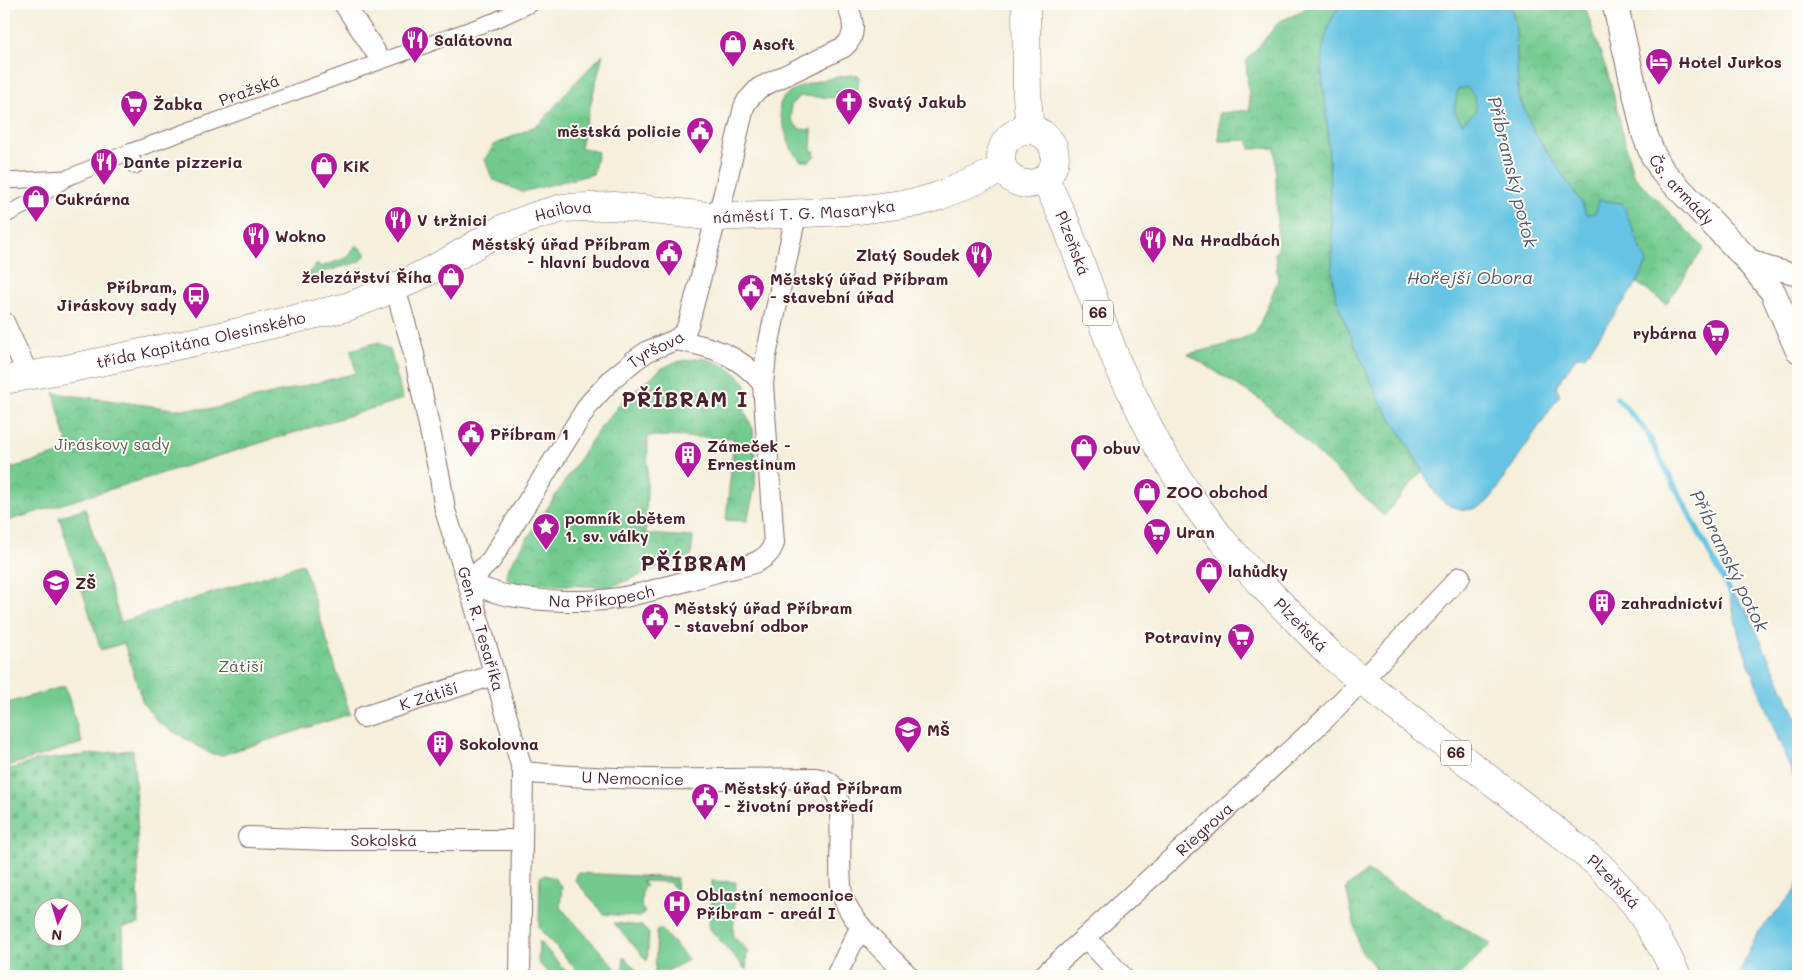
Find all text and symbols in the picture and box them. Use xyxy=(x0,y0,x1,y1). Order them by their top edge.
restaurant icon: Salátovna xyxy=(400,25,430,64)
place label: Salátovna xyxy=(434,29,513,50)
shop icon: Asoft xyxy=(718,29,748,68)
place label: Asoft xyxy=(752,33,795,54)
hotel icon: Hotel Jurkos xyxy=(1644,47,1674,86)
place label: Hotel Jurkos xyxy=(1678,51,1782,72)
street label: Pražská xyxy=(216,69,282,110)
church icon: Svatý Jakub xyxy=(834,87,864,126)
supermarket icon: Žabka xyxy=(119,89,149,128)
place label: Svatý Jakub xyxy=(868,91,966,112)
place label: Žabka xyxy=(153,93,203,114)
water label: Příbramský potok xyxy=(1483,94,1543,250)
public building icon: městská policie xyxy=(685,116,715,155)
place label: městská policie xyxy=(557,120,681,141)
restaurant icon: Dante pizzeria xyxy=(89,147,119,186)
street label: Čs. armády xyxy=(1645,150,1719,229)
place label: Dante pizzeria xyxy=(123,151,243,172)
shop icon: KiK xyxy=(309,151,339,190)
place label: KiK xyxy=(343,155,369,176)
shop icon: Cukrárna xyxy=(21,184,51,223)
place label: Cukrárna xyxy=(55,188,130,209)
street label: náměstí T. G. Masaryka xyxy=(712,194,896,227)
street label: Hailova xyxy=(532,196,592,226)
restaurant icon: V tržnici xyxy=(383,205,413,244)
street label: Plzeňská xyxy=(1051,207,1095,278)
place label: V tržnici xyxy=(417,209,487,230)
restaurant icon: Wokno xyxy=(241,221,271,260)
place label: Wokno xyxy=(275,225,326,246)
restaurant icon: Na Hradbách xyxy=(1138,225,1168,264)
place label: Na Hradbách xyxy=(1172,229,1280,250)
place label: Městský úřad Příbram - hlavní budova xyxy=(472,233,650,272)
public building icon: Městský úřad Příbram - hlavní budova xyxy=(654,238,684,277)
restaurant icon: Zlatý Soudek xyxy=(964,240,994,279)
place label: Zlatý Soudek xyxy=(856,244,960,265)
shop icon: železářství Říha xyxy=(436,262,466,301)
water label: Hořejší Obora xyxy=(1407,265,1533,289)
place label: železářství Říha xyxy=(301,266,432,287)
place label: Městský úřad Příbram - stavební úřad xyxy=(770,268,948,307)
public building icon: Městský úřad Příbram - stavební úřad xyxy=(736,273,766,312)
place label: Příbram, Jiráskovy sady xyxy=(57,276,177,315)
bus stop icon: Příbram, Jiráskovy sady xyxy=(181,281,211,320)
road number: 66 xyxy=(1083,300,1113,326)
street label: třída Kapitána Olesinského xyxy=(94,306,307,372)
supermarket icon: rybárna xyxy=(1701,318,1731,357)
place label: rybárna xyxy=(1633,322,1697,343)
street label: Tyršova xyxy=(623,326,688,372)
district label: PŘÍBRAM I xyxy=(621,385,749,412)
public building icon: Příbram 1 xyxy=(456,419,486,458)
place label: Příbram 1 xyxy=(490,423,569,444)
park label: Jiráskovy sady xyxy=(54,433,170,454)
shop icon: obuv xyxy=(1069,433,1099,472)
place label: Zámeček - Ernestinum xyxy=(707,435,796,474)
place label: obuv xyxy=(1103,437,1141,458)
building icon: Zámeček - Ernestinum xyxy=(673,440,703,479)
shop icon: ZOO obchod xyxy=(1132,477,1162,516)
place label: ZOO obchod xyxy=(1166,481,1268,502)
water label: Příbramský potok xyxy=(1685,486,1775,636)
place label: pomník obětem 1. sv. války xyxy=(565,507,685,546)
place icon: pomník obětem 1. sv. války xyxy=(531,512,561,551)
supermarket icon: Uran xyxy=(1142,517,1172,556)
place label: Uran xyxy=(1176,521,1215,542)
district label: PŘÍBRAM xyxy=(641,549,747,576)
shop icon: lahůdky xyxy=(1194,556,1224,595)
place label: lahůdky xyxy=(1228,560,1288,581)
street label: Gen. R. Tesaříka xyxy=(453,564,510,693)
school or university icon: ZŠ xyxy=(41,568,71,607)
place label: ZŠ xyxy=(75,572,96,593)
street label: Na Příkopech xyxy=(548,580,656,611)
building icon: zahradnictví xyxy=(1587,588,1617,627)
place label: zahradnictví xyxy=(1621,592,1723,613)
street label: Plzeňská xyxy=(1270,593,1333,656)
place label: Městský úřad Příbram - stavební odbor xyxy=(674,597,852,636)
public building icon: Městský úřad Příbram - stavební odbor xyxy=(640,602,670,641)
supermarket icon: Potraviny xyxy=(1226,622,1256,661)
place label: Potraviny xyxy=(1144,626,1222,647)
park label: Zátiší xyxy=(218,655,264,676)
street label: K Zátiší xyxy=(397,676,460,715)
school or university icon: MŠ xyxy=(893,715,923,754)
place label: MŠ xyxy=(927,719,950,740)
building icon: Sokolovna xyxy=(425,729,455,768)
place label: Sokolovna xyxy=(459,733,539,754)
road number: 66 xyxy=(1441,740,1471,766)
street label: U Nemocnice xyxy=(581,766,684,789)
place label: Městský úřad Příbram - životní prostředí xyxy=(724,777,902,816)
public building icon: Městský úřad Příbram - životní prostředí xyxy=(690,782,720,821)
street label: Riegrova xyxy=(1171,797,1237,860)
street label: Sokolská xyxy=(351,829,417,850)
street label: Plzeňská xyxy=(1583,849,1645,913)
place label: Oblastní nemocnice Příbram - areál I xyxy=(696,884,853,923)
hospital icon: Oblastní nemocnice Příbram - areál I xyxy=(662,889,692,928)
north arrow xyxy=(32,898,82,948)
text: N xyxy=(51,926,63,945)

